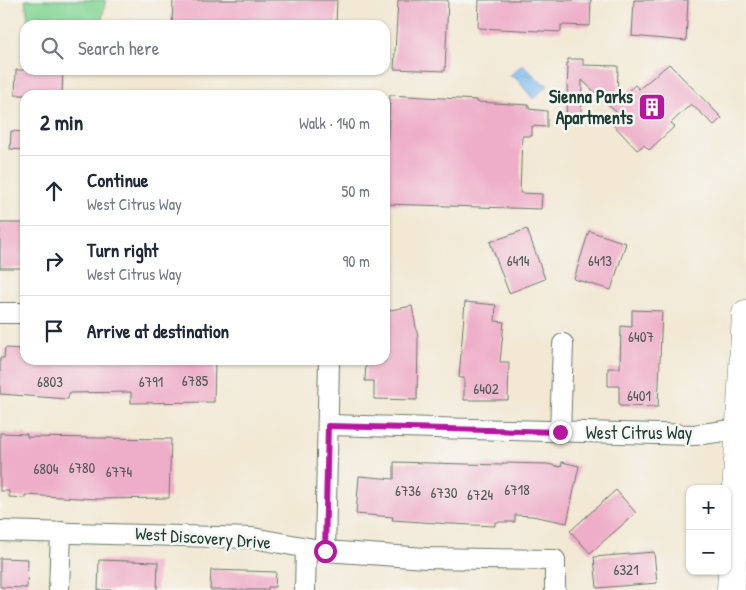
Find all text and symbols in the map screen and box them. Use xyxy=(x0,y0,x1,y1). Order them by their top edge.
search box xyxy=(20,20,390,75)
icon: search xyxy=(38,34,66,62)
text: Search here xyxy=(78,35,159,61)
place label: Sienna Parks Apartments xyxy=(549,84,633,131)
building icon: Sienna Parks Apartments xyxy=(637,92,667,122)
text: 2 min xyxy=(40,108,83,137)
text: Walk · 140 m xyxy=(299,112,370,134)
text: Continue xyxy=(87,167,148,193)
icon: ahead xyxy=(40,177,68,205)
text: 50 m xyxy=(342,180,370,202)
text: West Citrus Way xyxy=(87,193,182,215)
text: Turn right xyxy=(87,237,158,263)
icon: right xyxy=(40,247,68,275)
text: 90 m xyxy=(342,250,370,272)
house number: 6414 xyxy=(507,250,530,271)
house number: 6413 xyxy=(588,250,612,271)
text: West Citrus Way xyxy=(87,263,182,285)
icon: arrive xyxy=(40,317,68,345)
text: Arrive at destination xyxy=(87,318,229,344)
house number: 6407 xyxy=(628,326,654,347)
house number: 6785 xyxy=(182,370,209,391)
house number: 6803 xyxy=(37,371,63,392)
house number: 6791 xyxy=(139,371,163,392)
house number: 6402 xyxy=(473,378,499,399)
house number: 6401 xyxy=(627,385,651,406)
street label: West Citrus Way xyxy=(586,420,693,445)
route end xyxy=(549,421,572,444)
house number: 6780 xyxy=(69,457,96,478)
house number: 6804 xyxy=(34,458,59,479)
house number: 6774 xyxy=(106,461,133,482)
house number: 6718 xyxy=(504,479,530,500)
house number: 6736 xyxy=(395,480,421,501)
house number: 6730 xyxy=(431,482,458,503)
house number: 6724 xyxy=(467,484,493,505)
map controls xyxy=(686,485,731,575)
button: + xyxy=(686,485,731,530)
street label: West Discovery Drive xyxy=(134,520,272,555)
button: − xyxy=(686,530,731,575)
route start xyxy=(314,540,337,563)
house number: 6321 xyxy=(613,559,639,580)

